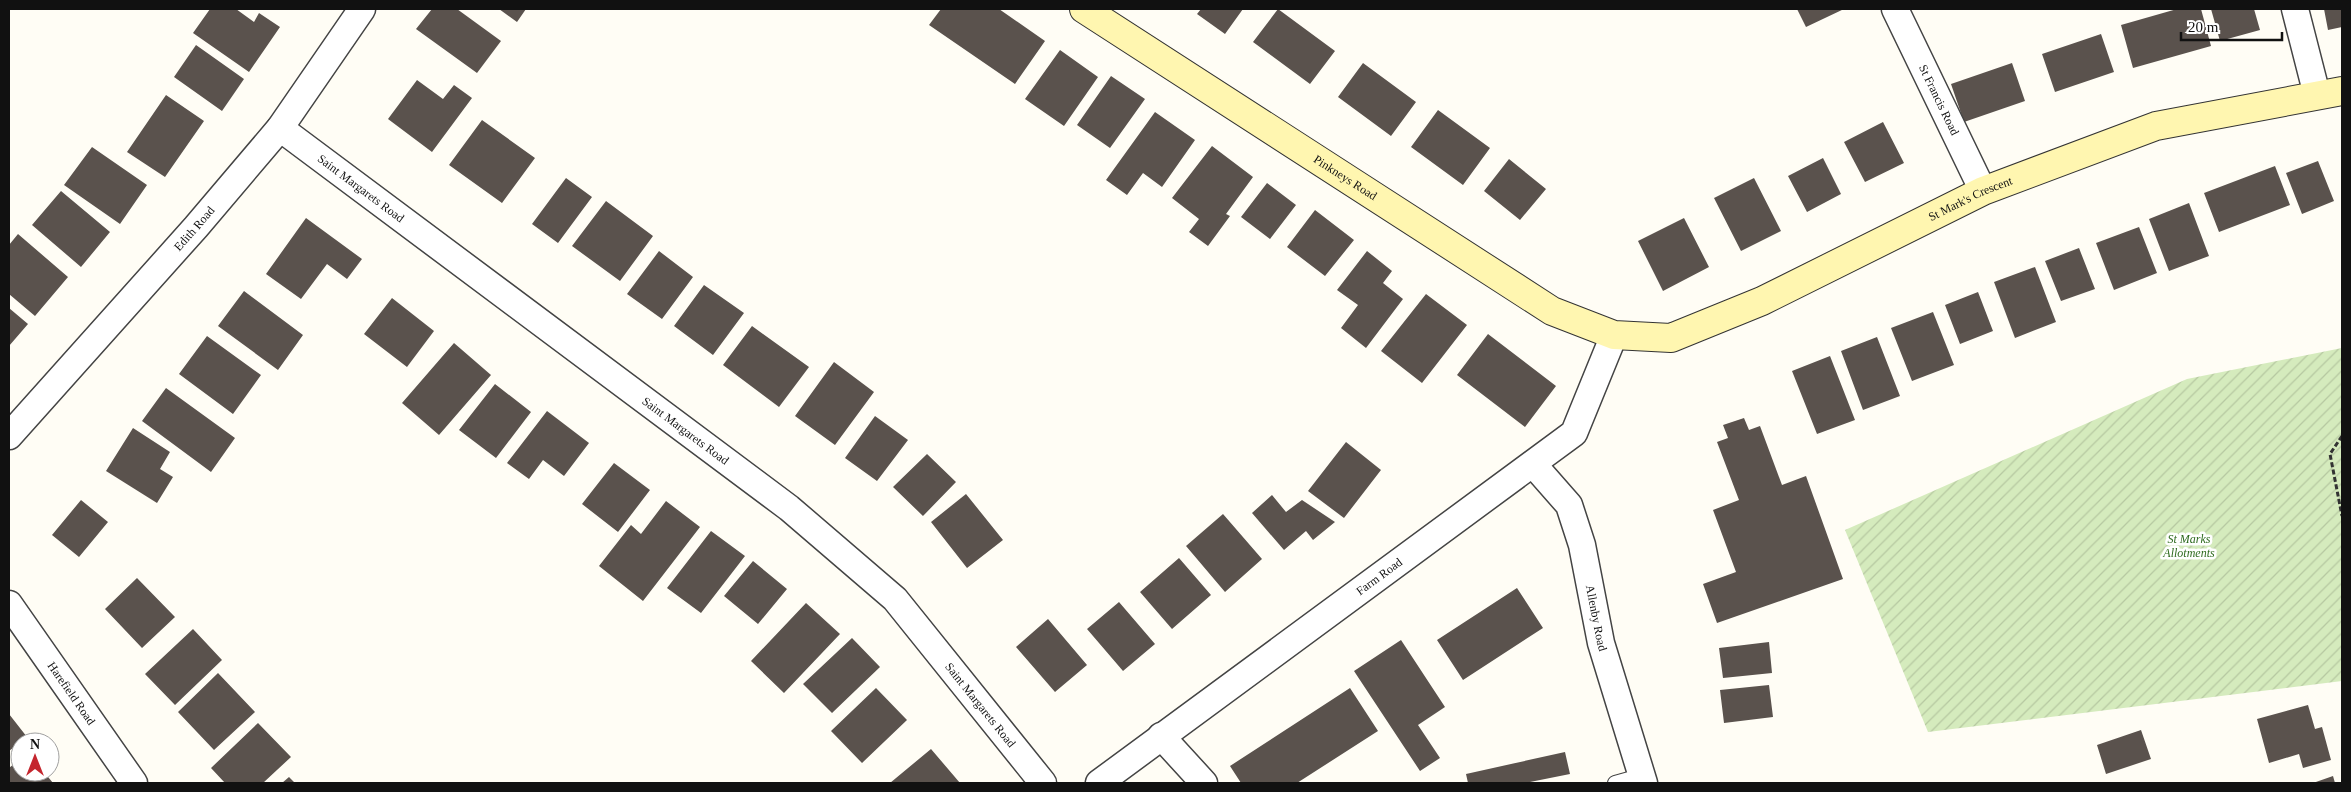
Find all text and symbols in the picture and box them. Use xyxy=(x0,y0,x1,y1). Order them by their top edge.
scale bar xyxy=(2181,10,2282,42)
text: 20 m xyxy=(2188,19,2219,35)
street label: St Francis Road xyxy=(1916,62,1962,138)
street label: Saint Margarets Road xyxy=(315,152,407,225)
street label: Pinkneys Road xyxy=(1311,152,1380,203)
street label: St Mark's Crescent xyxy=(1926,173,2015,224)
street label: Edith Road xyxy=(171,204,217,254)
street label: Saint Margarets Road xyxy=(639,394,732,468)
park label: St Marks Allotments xyxy=(2162,532,2215,560)
street label: Farm Road xyxy=(1353,555,1405,598)
street label: Allenby Road xyxy=(1583,584,1610,653)
street label: Harefield Road xyxy=(45,659,98,728)
street label: Saint Margarets Road xyxy=(942,660,1019,750)
north arrow xyxy=(10,732,60,782)
text: N xyxy=(30,737,40,752)

